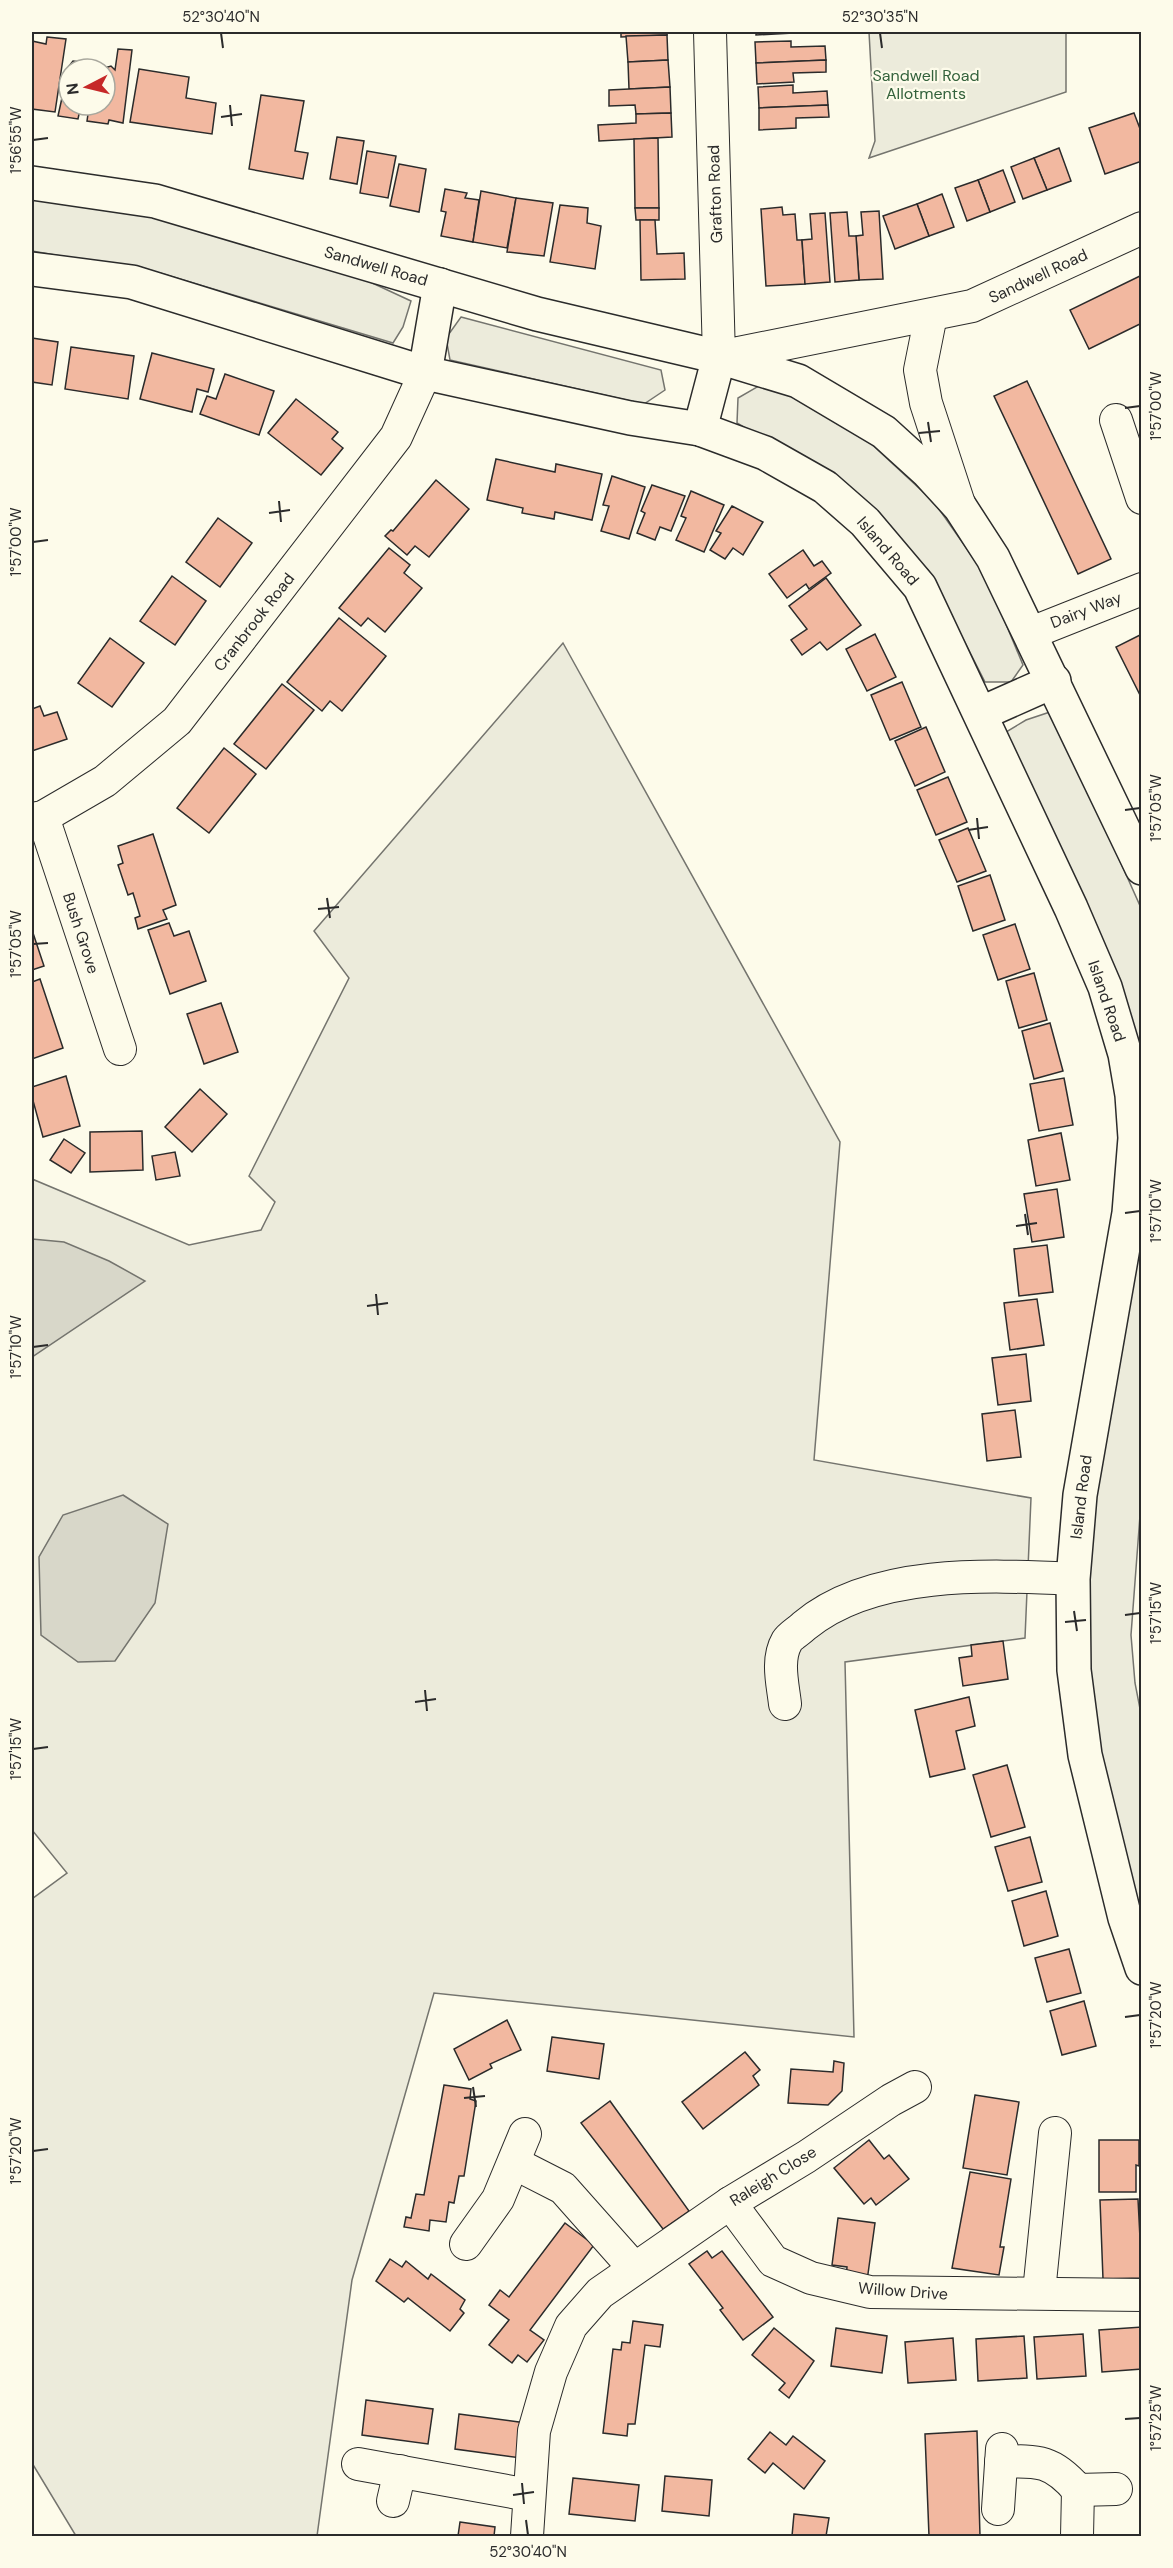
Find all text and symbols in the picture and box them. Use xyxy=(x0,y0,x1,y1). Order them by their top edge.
text: 52°30'40"N xyxy=(182,7,260,27)
text: 52°30'35"N xyxy=(842,7,918,27)
north arrow xyxy=(57,57,117,117)
park label: Sandwell Road Allotments xyxy=(873,65,979,104)
text: N xyxy=(61,82,84,96)
text: 1°56'55"W xyxy=(6,106,26,174)
street label: Grafton Road xyxy=(703,144,727,244)
street label: Sandwell Road xyxy=(322,241,430,291)
street label: Sandwell Road xyxy=(985,244,1091,308)
text: 1°57'00"W xyxy=(1146,371,1166,440)
text: 1°57'00"W xyxy=(6,507,26,576)
street label: Island Road xyxy=(852,512,924,590)
street label: Cranbrook Road xyxy=(209,568,299,676)
street label: Dairy Way xyxy=(1047,587,1125,633)
text: 1°57'05"W xyxy=(1146,774,1166,842)
street label: Bush Grove xyxy=(58,890,104,976)
text: 1°57'05"W xyxy=(6,910,26,978)
street label: Island Road xyxy=(1083,958,1131,1044)
text: 1°57'10"W xyxy=(1146,1179,1166,1243)
text: 1°57'10"W xyxy=(6,1315,26,1379)
street label: Island Road xyxy=(1065,1454,1097,1540)
text: 1°57'15"W xyxy=(1146,1582,1166,1644)
text: 1°57'15"W xyxy=(6,1718,26,1780)
text: 1°57'20"W xyxy=(1146,1981,1166,2049)
text: 1°57'20"W xyxy=(6,2117,26,2185)
street label: Raleigh Close xyxy=(726,2141,820,2211)
street label: Willow Drive xyxy=(857,2277,949,2305)
text: 1°57'25"W xyxy=(1146,2385,1166,2451)
text: 52°30'40"N xyxy=(489,2542,567,2562)

